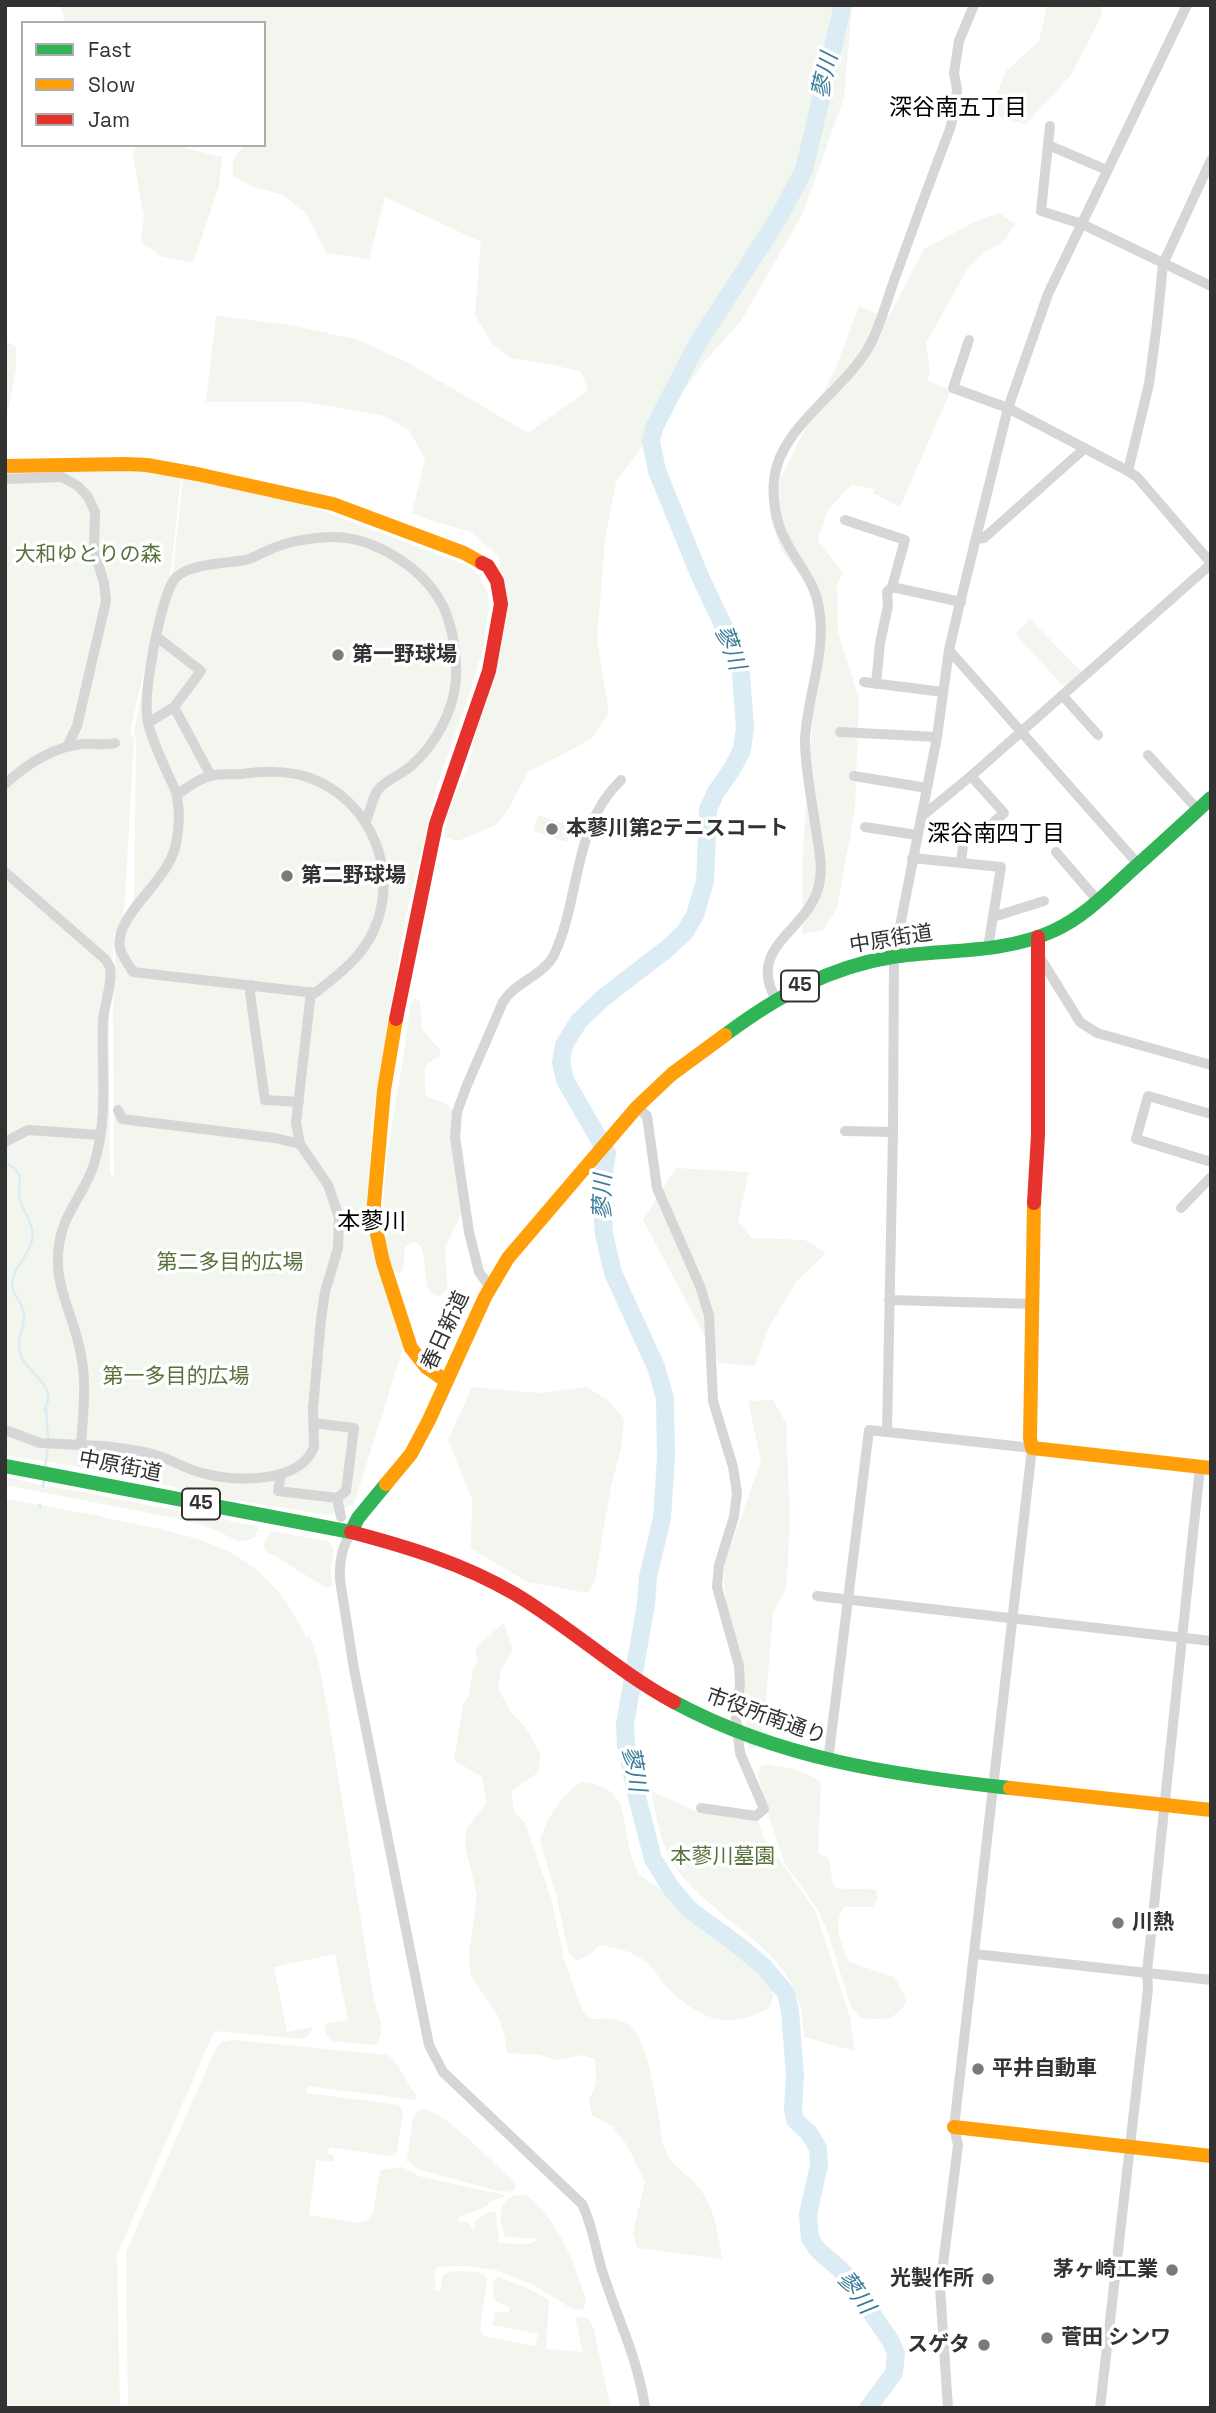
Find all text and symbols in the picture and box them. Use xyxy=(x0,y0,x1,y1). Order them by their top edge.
legend xyxy=(21,21,266,147)
text: Fast xyxy=(88,36,132,63)
water label: 蓼川 xyxy=(807,50,845,102)
text: Slow xyxy=(88,71,136,98)
district label: 深谷南五丁目 xyxy=(889,95,1027,123)
text: Jam xyxy=(88,106,130,133)
park label: 大和ゆとりの森 xyxy=(15,542,161,568)
water label: 蓼川 xyxy=(708,622,750,674)
place label: 第一野球場 xyxy=(352,642,457,668)
marker: 第一野球場 xyxy=(330,647,346,663)
place label: 本蓼川第2テニスコート xyxy=(566,816,788,842)
marker: 本蓼川第2テニスコート xyxy=(544,821,560,837)
district label: 深谷南四丁目 xyxy=(927,821,1065,849)
place label: 第二野球場 xyxy=(301,863,406,889)
marker: 第二野球場 xyxy=(279,868,295,884)
street label: 中原街道 xyxy=(848,921,934,959)
road number: 45 xyxy=(781,970,819,1002)
water label: 蓼川 xyxy=(590,1174,618,1220)
district label: 本蓼川 xyxy=(338,1209,406,1237)
park label: 第二多目的広場 xyxy=(157,1250,303,1276)
street label: 春日新道 xyxy=(417,1288,475,1374)
park label: 第一多目的広場 xyxy=(103,1364,249,1390)
street label: 中原街道 xyxy=(76,1447,164,1487)
road number: 45 xyxy=(182,1488,220,1520)
street label: 市役所南通り xyxy=(702,1684,830,1750)
water label: 蓼川 xyxy=(615,1744,651,1794)
park label: 本蓼川墓園 xyxy=(671,1844,775,1870)
place label: 川熱 xyxy=(1132,1910,1174,1936)
marker: 川熱 xyxy=(1110,1915,1126,1931)
place label: 平井自動車 xyxy=(992,2056,1097,2082)
marker: 平井自動車 xyxy=(970,2061,986,2077)
place label: 茅ヶ崎工業 xyxy=(1053,2257,1158,2283)
marker: 茅ヶ崎工業 xyxy=(1164,2262,1180,2278)
water label: 蓼川 xyxy=(830,2266,880,2320)
place label: 光製作所 xyxy=(890,2266,974,2292)
marker: 光製作所 xyxy=(980,2271,996,2287)
place label: 菅田 シンワ xyxy=(1061,2325,1171,2351)
marker: 菅田 シンワ xyxy=(1039,2330,1055,2346)
place label: スゲタ xyxy=(907,2332,970,2358)
marker: スゲタ xyxy=(976,2337,992,2353)

